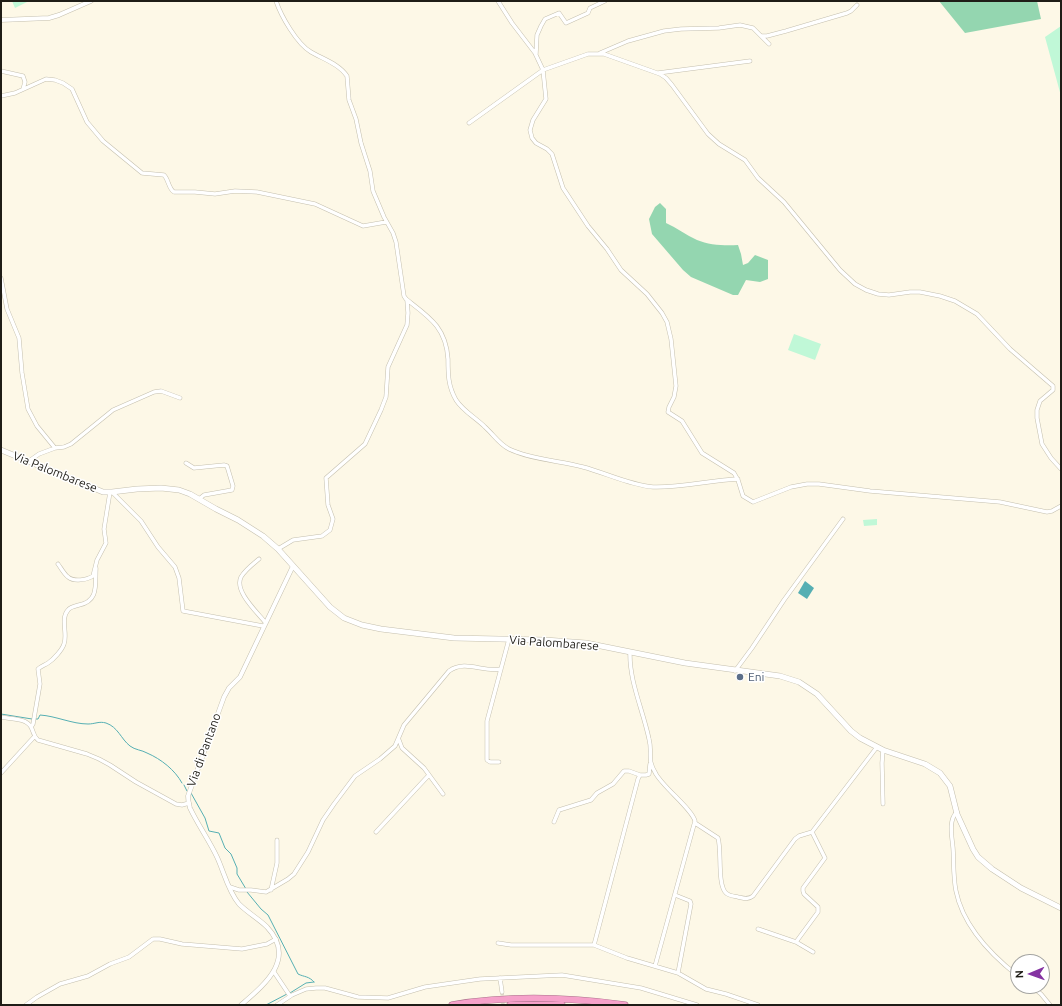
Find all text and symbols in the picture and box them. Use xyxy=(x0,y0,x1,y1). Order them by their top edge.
street label: Via Palombarese xyxy=(11,449,99,495)
street label: Via Palombarese xyxy=(509,633,599,653)
place label: Eni xyxy=(748,670,764,684)
marker: Eni xyxy=(735,672,745,682)
street label: Via di Pantano xyxy=(184,711,224,789)
north arrow xyxy=(1010,954,1050,994)
text: N xyxy=(1013,970,1025,979)

